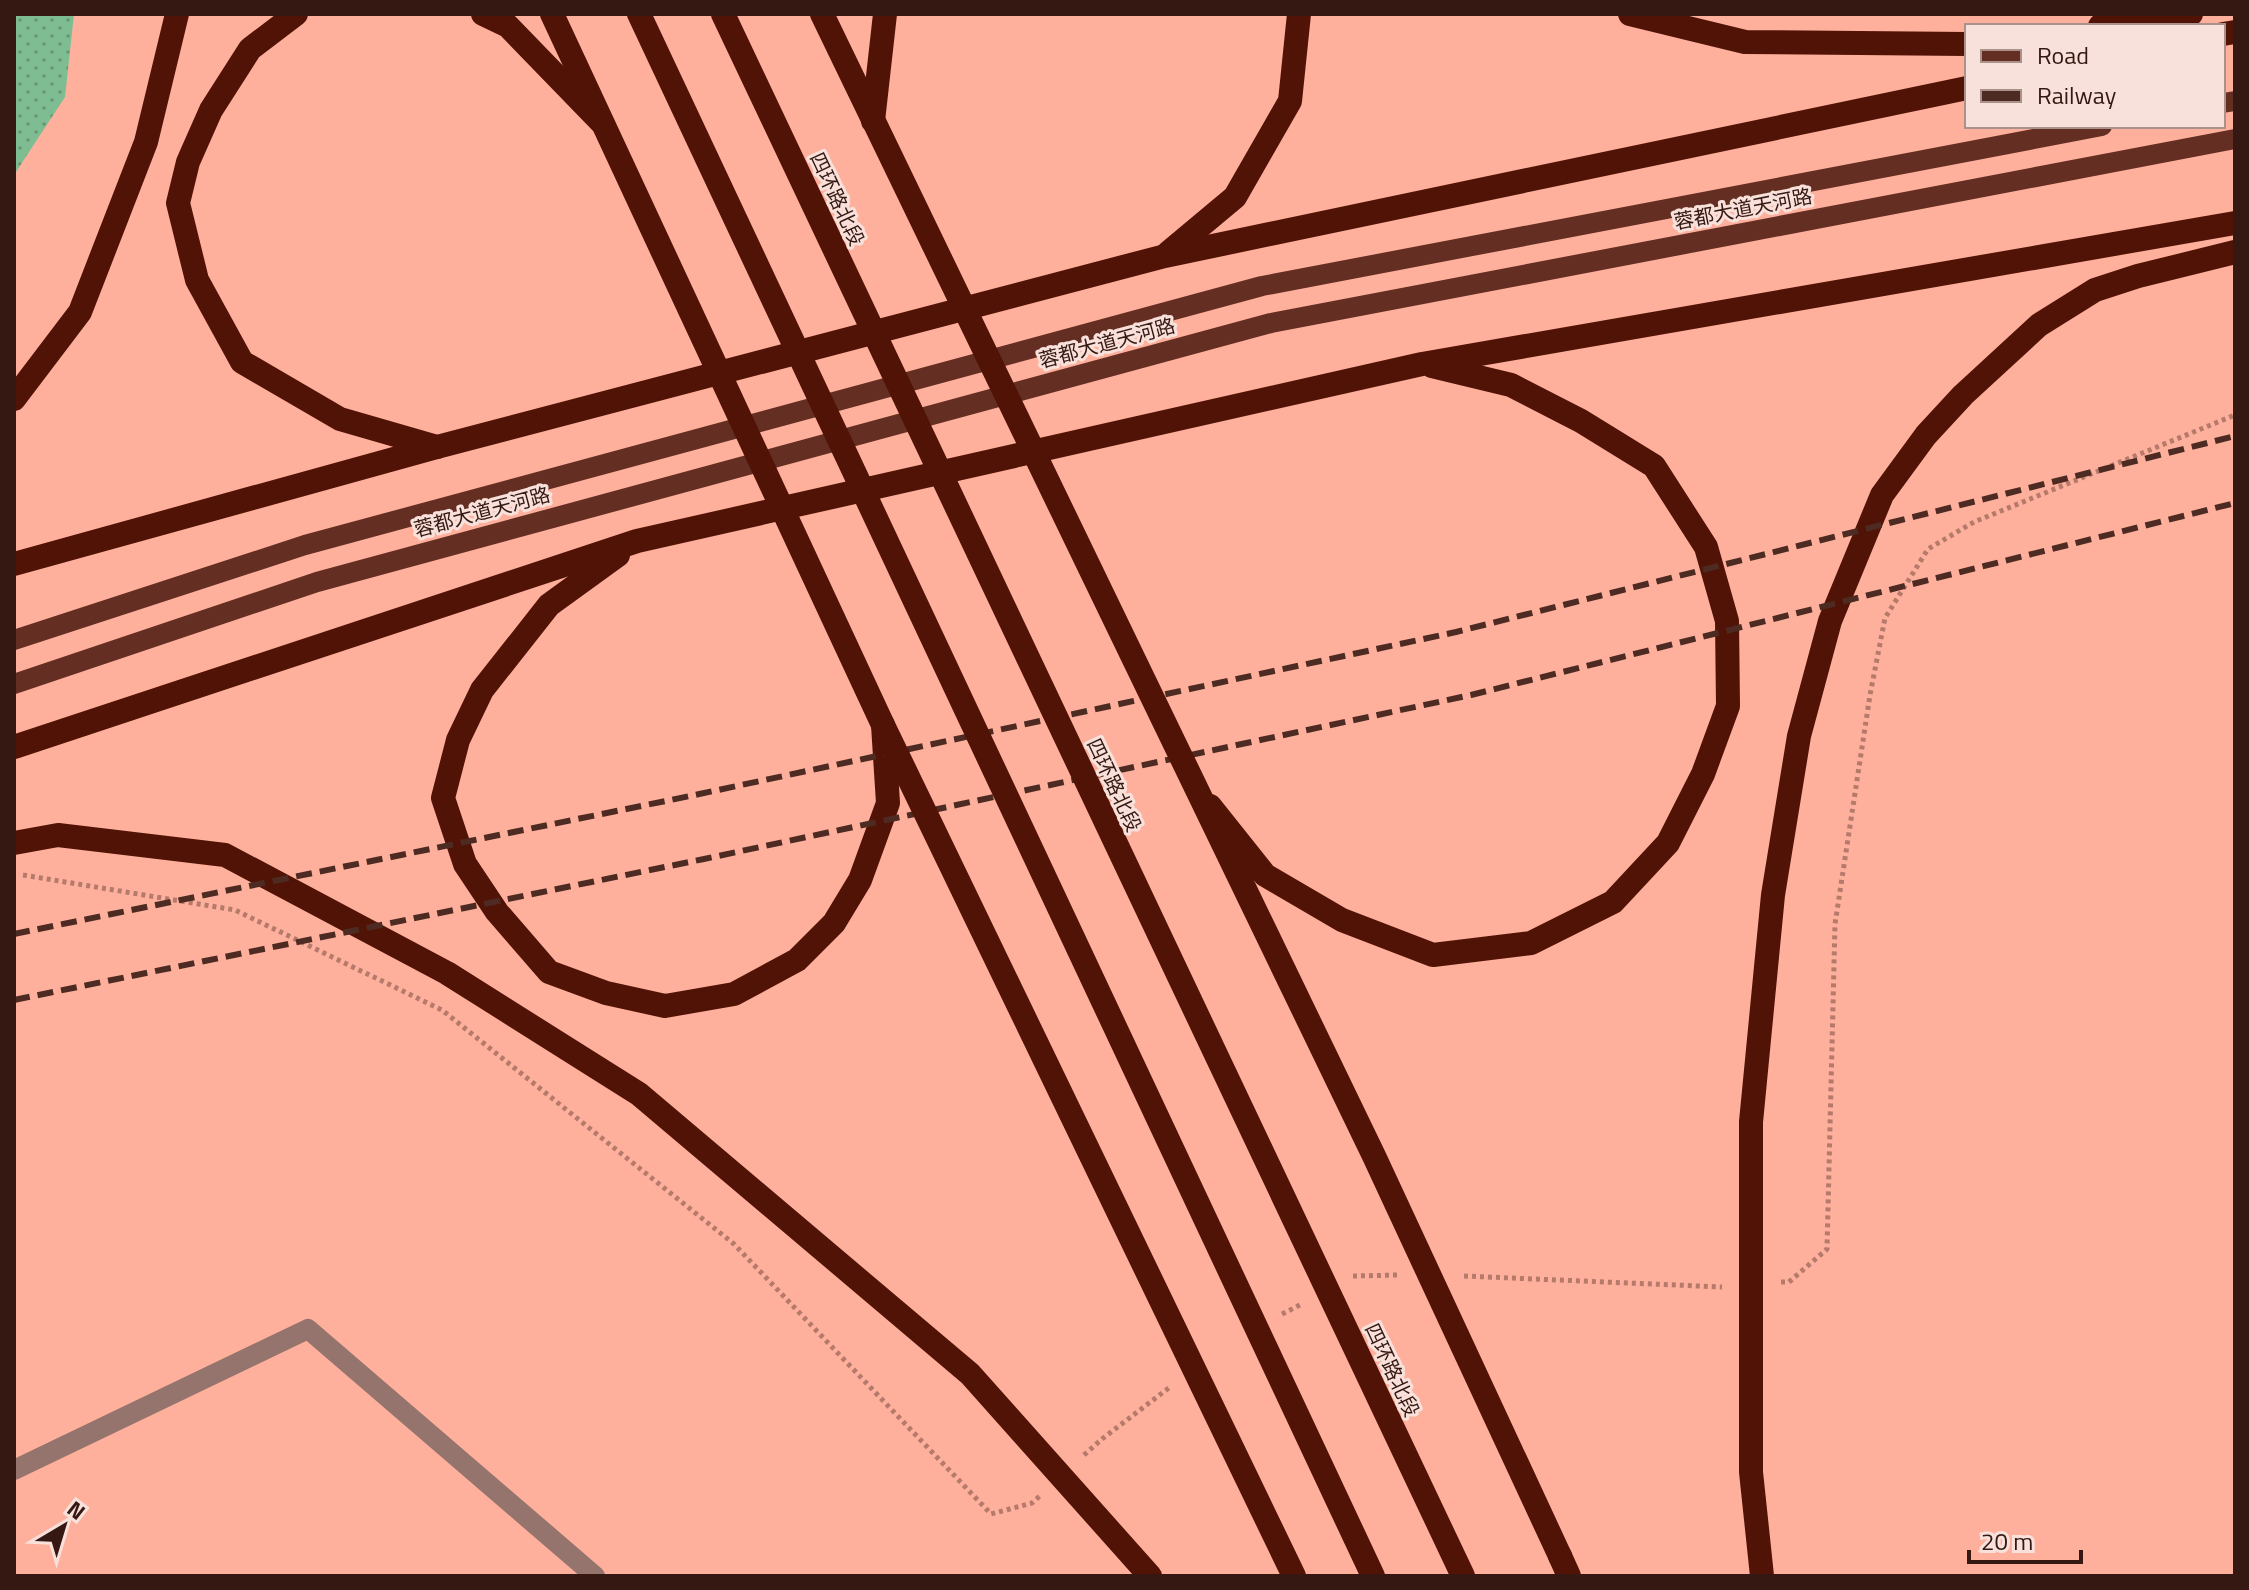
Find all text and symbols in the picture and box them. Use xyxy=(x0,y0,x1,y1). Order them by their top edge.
legend xyxy=(1965,24,2225,128)
text: Road xyxy=(2037,37,2089,73)
text: Railway xyxy=(2037,77,2117,113)
street label: 四环路北段 xyxy=(802,147,873,251)
street label: 蓉都大道天河路 xyxy=(1671,180,1815,237)
street label: 蓉都大道天河路 xyxy=(1035,309,1178,376)
street label: 蓉都大道天河路 xyxy=(410,478,553,545)
street label: 四环路北段 xyxy=(1079,733,1150,837)
street label: 四环路北段 xyxy=(1357,1318,1428,1422)
north arrow xyxy=(24,1486,104,1566)
text: N xyxy=(60,1492,93,1528)
scale bar xyxy=(1969,1514,2081,1564)
text: 20 m xyxy=(1981,1523,2033,1559)

